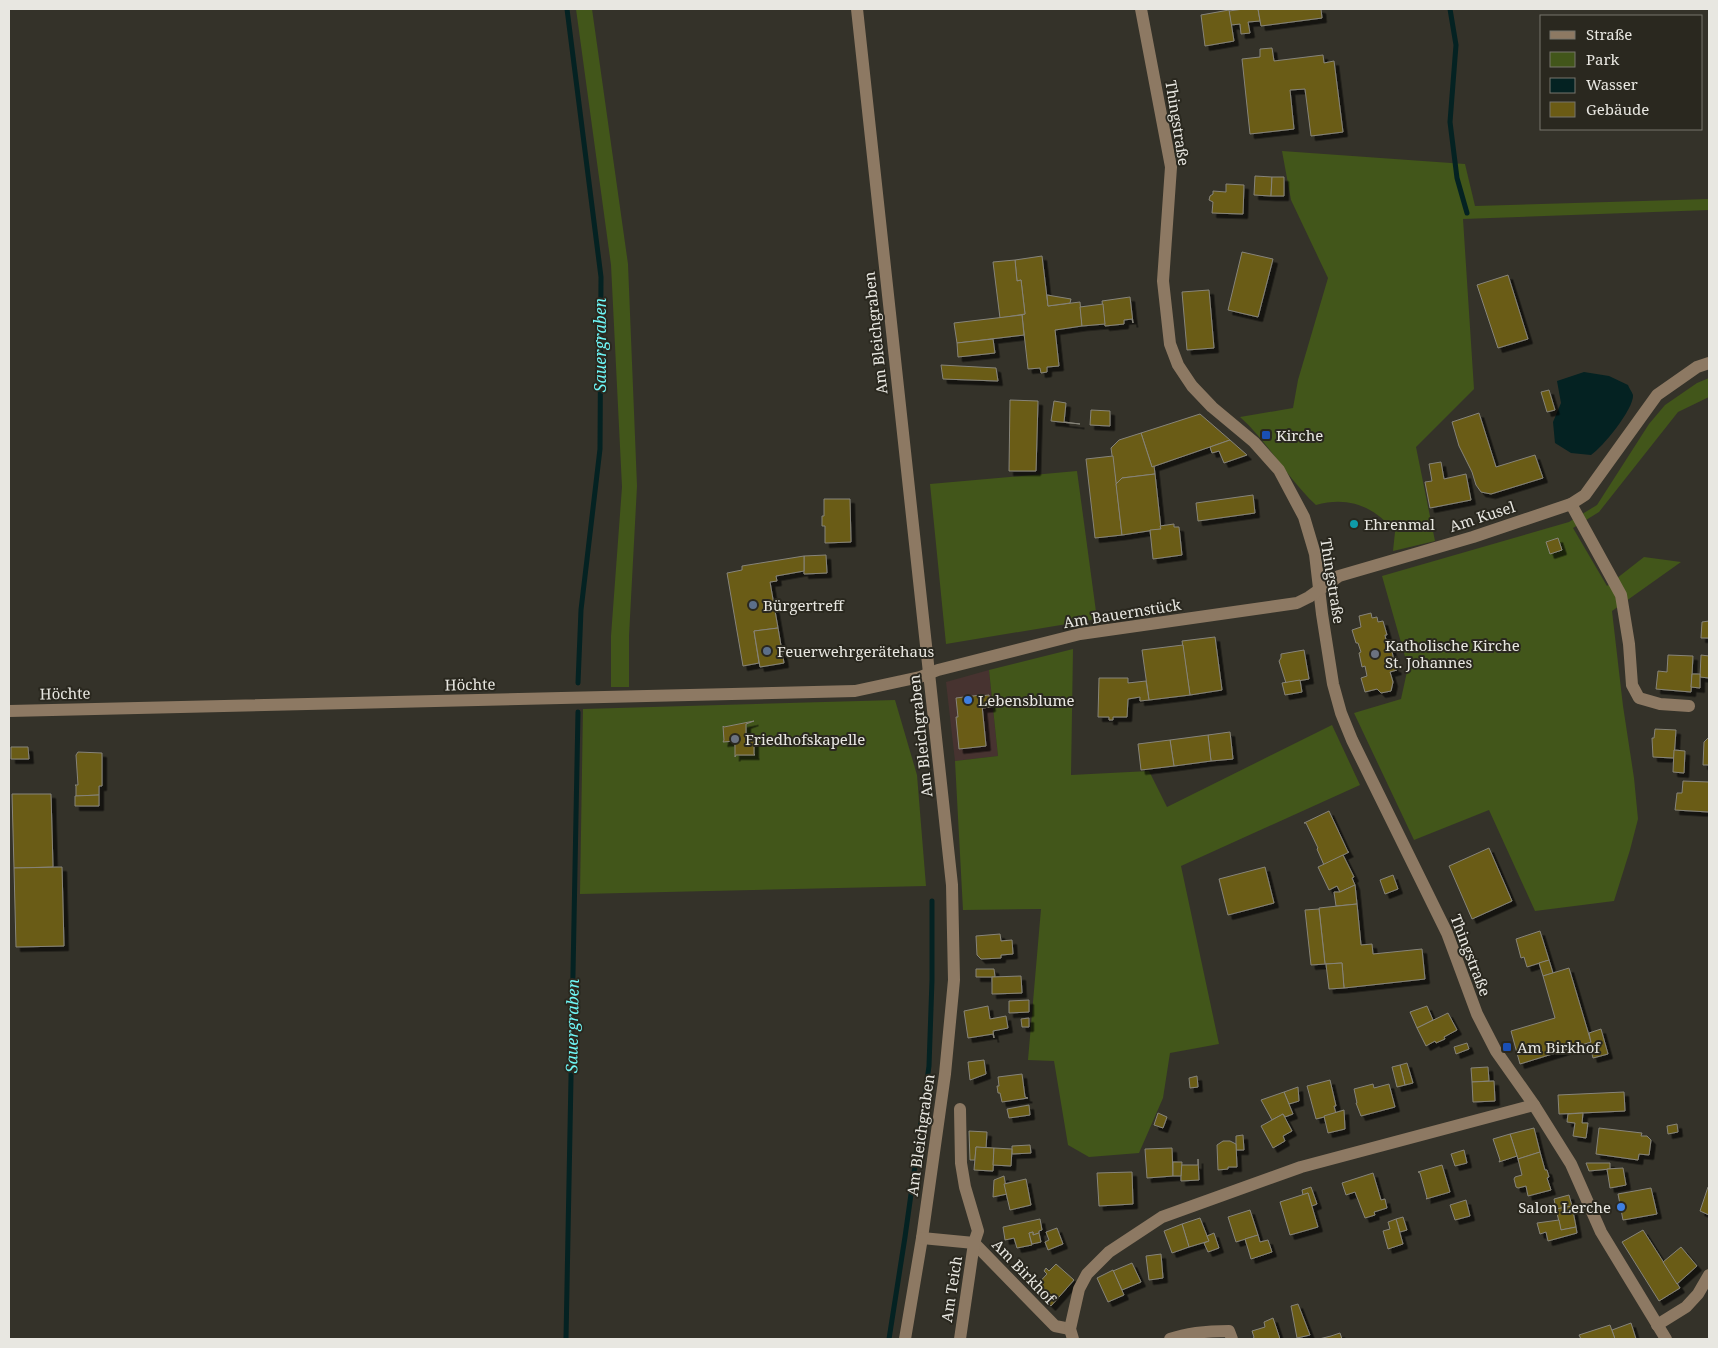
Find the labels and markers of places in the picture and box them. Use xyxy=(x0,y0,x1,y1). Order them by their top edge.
place label: Kirche xyxy=(1276,425,1323,445)
marker: Kirche xyxy=(1260,429,1272,441)
place label: Ehrenmal xyxy=(1364,514,1435,534)
marker: Ehrenmal xyxy=(1348,518,1360,530)
place label: Bürgertreff xyxy=(763,595,845,615)
marker: Bürgertreff xyxy=(747,599,759,611)
place label: Katholische Kirche St. Johannes xyxy=(1385,635,1520,672)
place label: Feuerwehrgerätehaus xyxy=(777,641,935,661)
marker: Feuerwehrgerätehaus xyxy=(761,645,773,657)
marker: Katholische Kirche St. Johannes xyxy=(1369,648,1381,660)
place label: Lebensblume xyxy=(978,690,1075,710)
marker: Lebensblume xyxy=(962,694,974,706)
place label: Friedhofskapelle xyxy=(745,729,865,749)
marker: Friedhofskapelle xyxy=(729,733,741,745)
place label: Am Birkhof xyxy=(1517,1037,1601,1057)
marker: Am Birkhof xyxy=(1501,1041,1513,1053)
place label: Salon Lerche xyxy=(1518,1197,1611,1217)
marker: Salon Lerche xyxy=(1615,1201,1627,1213)

